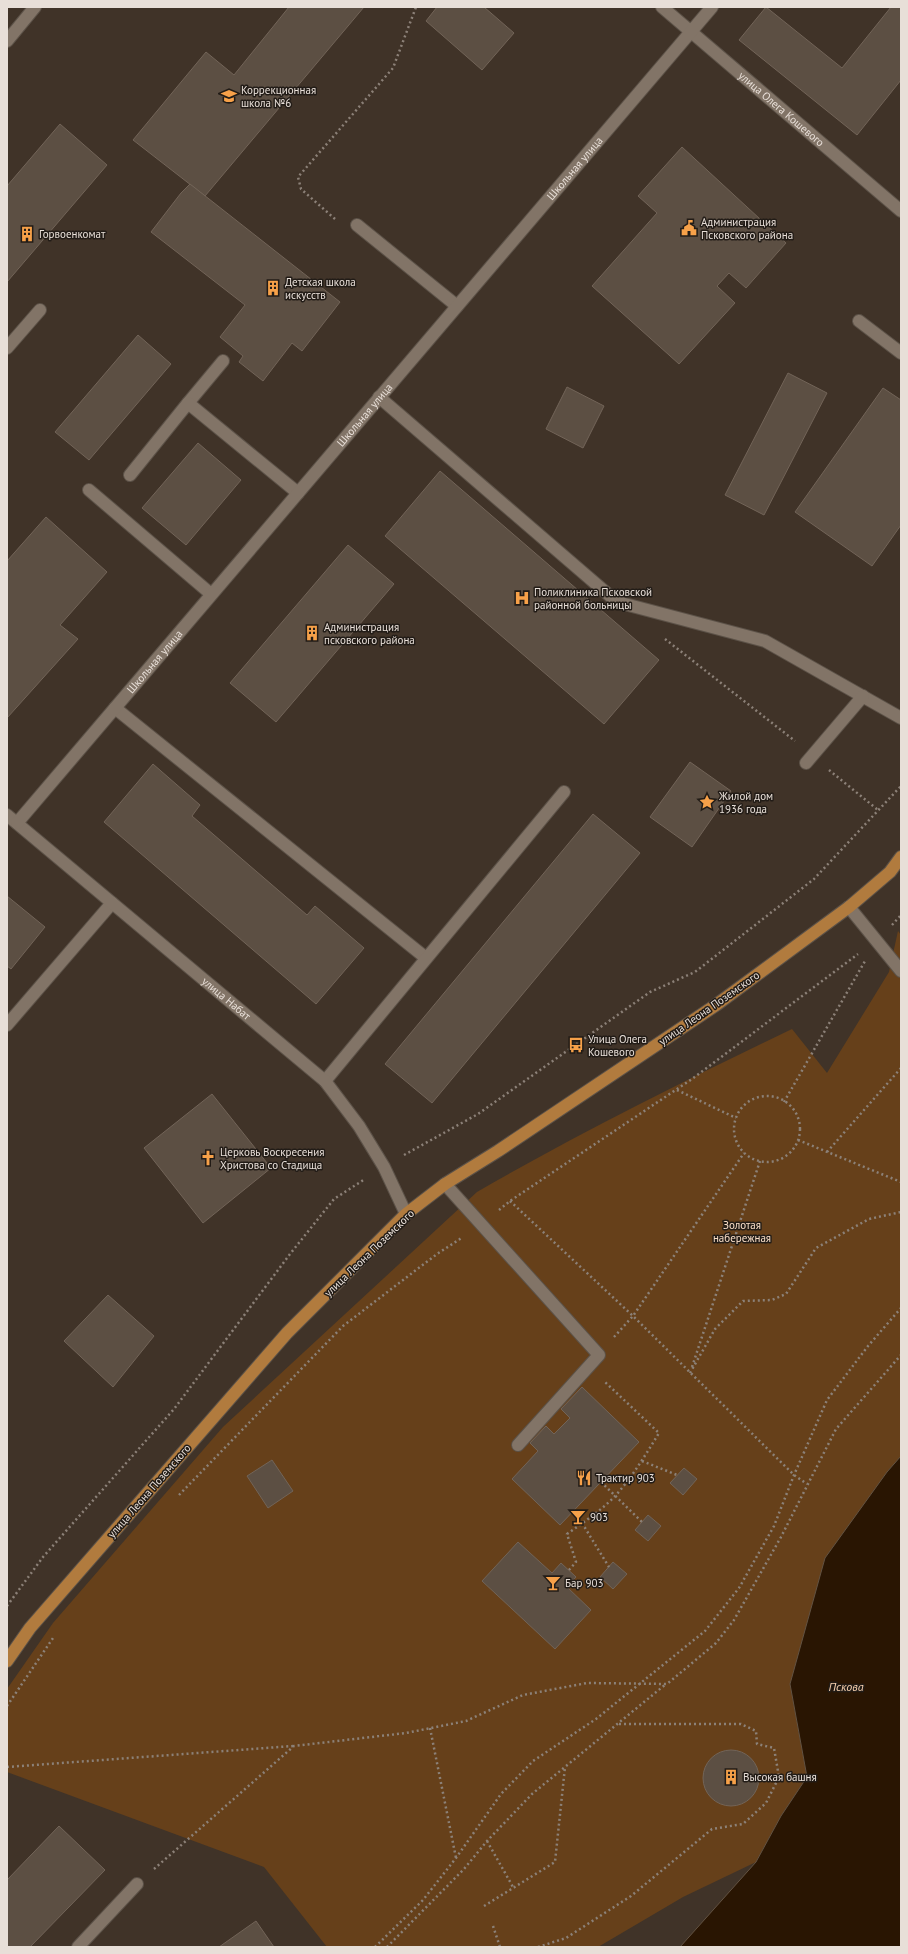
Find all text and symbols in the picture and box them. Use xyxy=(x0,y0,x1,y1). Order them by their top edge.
street label: улица Олега Кошевого xyxy=(736,68,827,150)
place label: Коррекционная школа №6 xyxy=(241,83,316,110)
school or university icon: Коррекционная школа №6 xyxy=(220,87,238,105)
street label: Школьная улица xyxy=(544,134,606,203)
place label: Администрация Псковского района xyxy=(701,215,793,242)
public building icon: Администрация Псковского района xyxy=(680,219,698,237)
building icon: Горвоенкомат xyxy=(18,225,36,243)
place label: Горвоенкомат xyxy=(39,227,106,241)
place label: Детская школа искусств xyxy=(285,275,356,302)
building icon: Детская школа искусств xyxy=(264,279,282,297)
street label: Школьная улица xyxy=(334,380,395,450)
place label: Поликлиника Псковской районной больницы xyxy=(534,585,652,612)
hospital icon: Поликлиника Псковской районной больницы xyxy=(513,589,531,607)
place label: Администрация псковского района xyxy=(324,620,415,647)
building icon: Администрация псковского района xyxy=(303,624,321,642)
street label: Школьная улица xyxy=(124,627,185,696)
place label: Жилой дом 1936 года xyxy=(718,789,773,816)
place icon: Жилой дом 1936 года xyxy=(698,793,716,811)
street label: улица Леона Поземского xyxy=(656,968,762,1048)
street label: улица Набат xyxy=(199,974,254,1023)
place label: Улица Олега Кошевого xyxy=(588,1032,647,1059)
bus stop icon: Улица Олега Кошевого xyxy=(567,1036,585,1054)
place label: Церковь Воскресения Христова со Стадища xyxy=(220,1145,324,1172)
church icon: Церковь Воскресения Христова со Стадища xyxy=(199,1149,217,1167)
street label: улица Леона Поземского xyxy=(321,1206,417,1300)
park label: Золотая набережная xyxy=(713,1218,771,1245)
street label: улица Леона Поземского xyxy=(104,1441,194,1541)
restaurant icon: Трактир 903 xyxy=(575,1469,593,1487)
place label: Трактир 903 xyxy=(596,1471,655,1485)
bar icon: 903 xyxy=(569,1508,587,1526)
place label: 903 xyxy=(590,1510,608,1524)
bar icon: Бар 903 xyxy=(544,1574,562,1592)
place label: Бар 903 xyxy=(565,1576,603,1590)
water label: Пскова xyxy=(828,1679,864,1694)
building icon: Высокая башня xyxy=(722,1768,740,1786)
place label: Высокая башня xyxy=(743,1770,817,1784)

